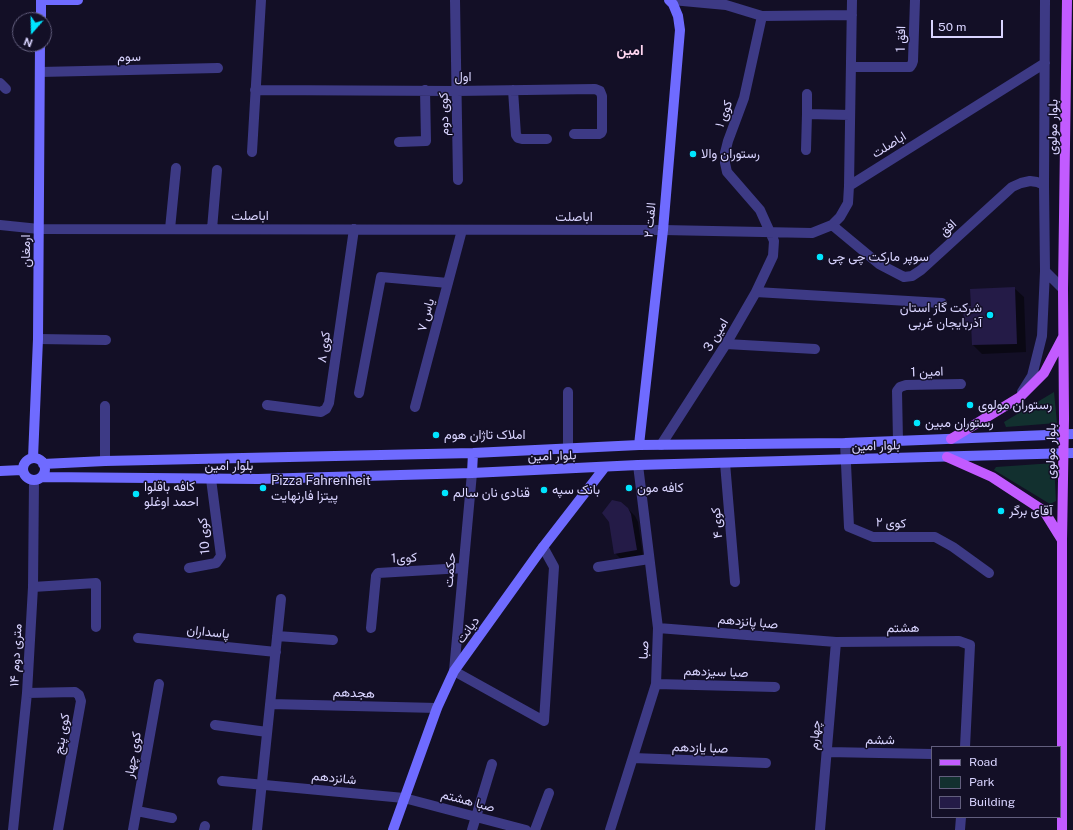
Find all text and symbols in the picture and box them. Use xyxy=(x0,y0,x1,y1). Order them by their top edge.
north arrow xyxy=(12,12,52,52)
scale bar xyxy=(933,12,1005,38)
text: 50 m xyxy=(938,20,966,34)
street label: افق 1 xyxy=(893,26,909,52)
text: N xyxy=(22,35,34,49)
district label: امین xyxy=(616,43,644,59)
street label: سوم xyxy=(117,49,141,65)
street label: اول xyxy=(454,69,472,85)
street label: کوی دوم xyxy=(436,92,452,136)
street label: کوی ۱ xyxy=(712,98,736,130)
street label: بلوار مولوی xyxy=(1045,99,1061,155)
street label: اباصلت xyxy=(869,128,909,162)
place label: رستوران والا xyxy=(701,146,760,162)
marker: رستوران والا xyxy=(688,149,698,159)
street label: الفت ۲ xyxy=(641,202,659,238)
street label: اباصلت xyxy=(231,208,269,224)
street label: اباصلت xyxy=(555,209,593,225)
street label: افق xyxy=(936,216,960,240)
street label: ارمغان xyxy=(18,234,34,268)
place label: سوپر مارکت چی چی xyxy=(828,249,929,265)
marker: سوپر مارکت چی چی xyxy=(815,252,825,262)
street label: یاس ۷ xyxy=(414,297,438,333)
place label: شرکت گاز استان آذربایجان غربی xyxy=(900,300,982,331)
marker: شرکت گاز استان آذربایجان غربی xyxy=(985,310,995,320)
street label: امین 3 xyxy=(700,316,732,354)
street label: کوی ۸ xyxy=(314,330,334,364)
street label: امین 1 xyxy=(910,364,944,380)
place label: رستوران مولوی xyxy=(978,397,1052,413)
marker: رستوران مولوی xyxy=(965,400,975,410)
place label: رستوران مبین xyxy=(925,415,994,431)
marker: رستوران مبین xyxy=(912,418,922,428)
street label: بلوار مولوی xyxy=(1043,423,1059,479)
place label: املاک تاژان هوم xyxy=(444,427,525,443)
marker: املاک تاژان هوم xyxy=(431,430,441,440)
street label: بلوار امین xyxy=(851,437,901,455)
street label: بلوار امین xyxy=(527,447,577,465)
street label: بلوار امین xyxy=(205,458,253,474)
place label: Pizza Fahrenheit پیتزا فارنهایت xyxy=(271,473,371,504)
place label: کافه باقلوا احمد اوغلو xyxy=(144,479,199,510)
place label: کافه مون xyxy=(637,480,684,496)
place label: بانک سپه xyxy=(552,482,600,498)
marker: Pizza Fahrenheit پیتزا فارنهایت xyxy=(258,483,268,493)
marker: کافه مون xyxy=(624,483,634,493)
place label: قنادی نان سالم xyxy=(453,485,530,501)
marker: بانک سپه xyxy=(539,485,549,495)
marker: قنادی نان سالم xyxy=(440,488,450,498)
marker: کافه باقلوا احمد اوغلو xyxy=(131,489,141,499)
place label: آقاى برگر xyxy=(1009,503,1053,519)
marker: آقاى برگر xyxy=(996,506,1006,516)
street label: کوی ۴ xyxy=(708,507,726,539)
street label: کوی ۲ xyxy=(875,514,907,532)
street label: کوی 10 xyxy=(195,517,213,555)
street label: کوی1 xyxy=(391,550,417,566)
street label: حکمت xyxy=(441,552,459,588)
street label: صبا پانزدهم xyxy=(717,612,779,632)
street label: دیانت xyxy=(453,613,483,647)
street label: هشتم xyxy=(886,620,920,636)
street label: پاسداران xyxy=(186,622,230,642)
street label: ۱۴ متری دوم xyxy=(7,623,25,687)
street label: صبا xyxy=(636,640,652,660)
street label: صبا سیزدهم xyxy=(683,663,749,681)
street label: هجدهم xyxy=(333,684,375,702)
street label: کوی پنج xyxy=(51,712,73,756)
street label: چهارم xyxy=(806,720,824,750)
street label: کوی چهار xyxy=(121,731,145,779)
street label: ششم xyxy=(865,732,895,748)
street label: صبا یازدهم xyxy=(672,739,728,757)
legend xyxy=(931,746,1061,818)
text: Road xyxy=(969,755,997,769)
street label: شانزدهم xyxy=(311,768,357,788)
text: Park xyxy=(969,775,995,789)
street label: صبا هشتم xyxy=(439,786,497,816)
text: Building xyxy=(969,795,1015,809)

